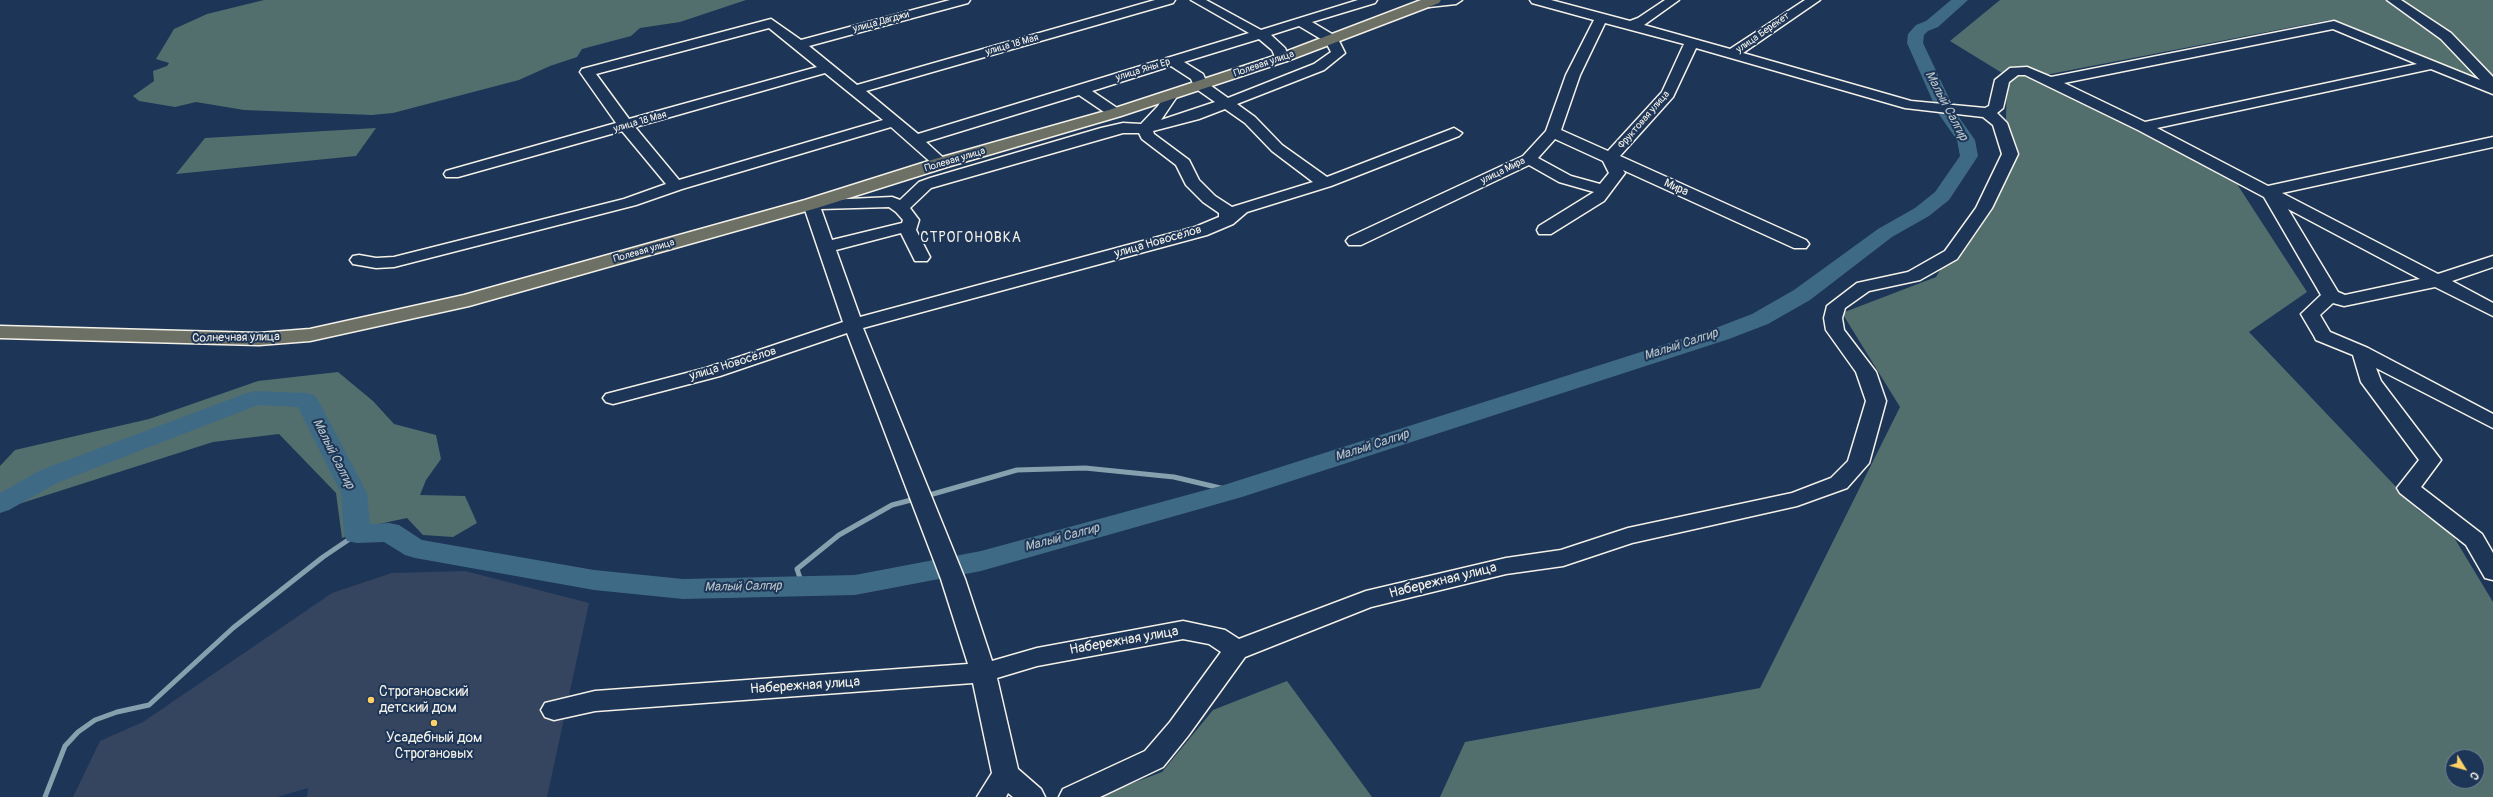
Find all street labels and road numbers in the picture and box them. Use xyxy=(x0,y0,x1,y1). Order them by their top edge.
street label: улица Дагджи xyxy=(852,9,910,35)
street label: улица Берекет xyxy=(1734,10,1792,56)
street label: улица 18 Мая xyxy=(984,32,1040,58)
street label: Полевая улица xyxy=(1232,48,1296,80)
street label: улица Яны Ер xyxy=(1114,56,1172,84)
street label: Фруктовая улица xyxy=(1616,89,1672,151)
street label: улица 18 Мая xyxy=(612,109,668,135)
street label: Полевая улица xyxy=(923,145,987,175)
street label: улица Мира xyxy=(1479,155,1527,187)
street label: Мира xyxy=(1662,176,1690,200)
street label: улица Новосёлов xyxy=(1113,223,1203,261)
street label: Полевая улица xyxy=(612,237,676,265)
street label: Солнечная улица xyxy=(192,330,280,346)
street label: улица Новосёлов xyxy=(688,344,778,384)
street label: Набережная улица xyxy=(1387,560,1499,602)
street label: Набережная улица xyxy=(1068,623,1180,659)
street label: Набережная улица xyxy=(749,674,861,698)

